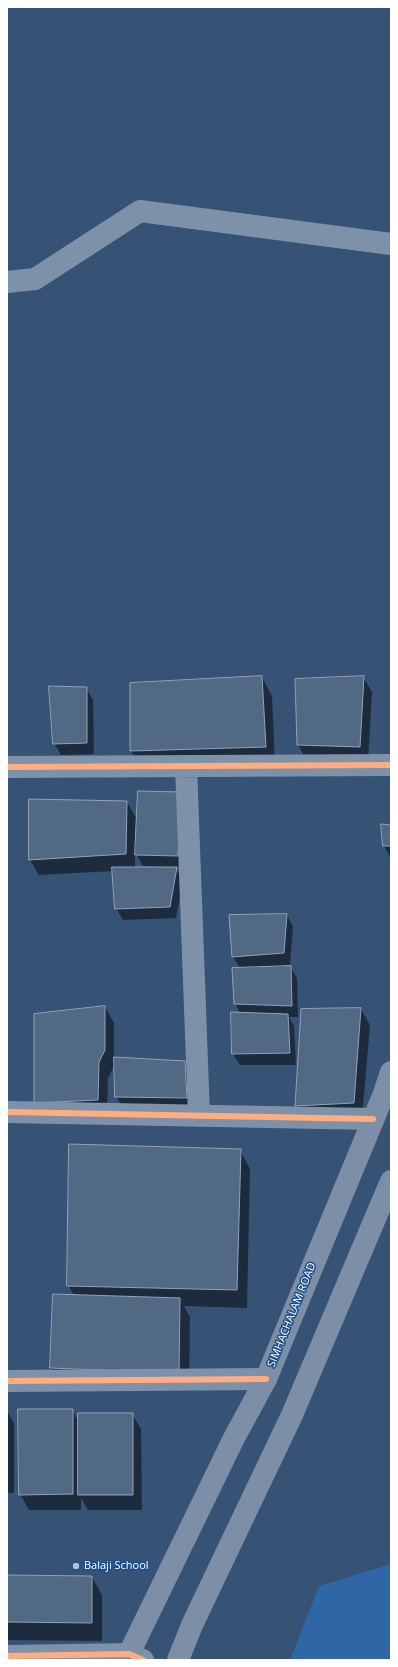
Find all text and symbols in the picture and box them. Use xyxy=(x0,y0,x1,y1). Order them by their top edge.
street label: SIMHACHALAM ROAD xyxy=(265,1261,319,1369)
place label: Balaji School xyxy=(84,1559,149,1573)
marker: Balaji School xyxy=(71,1561,81,1571)

